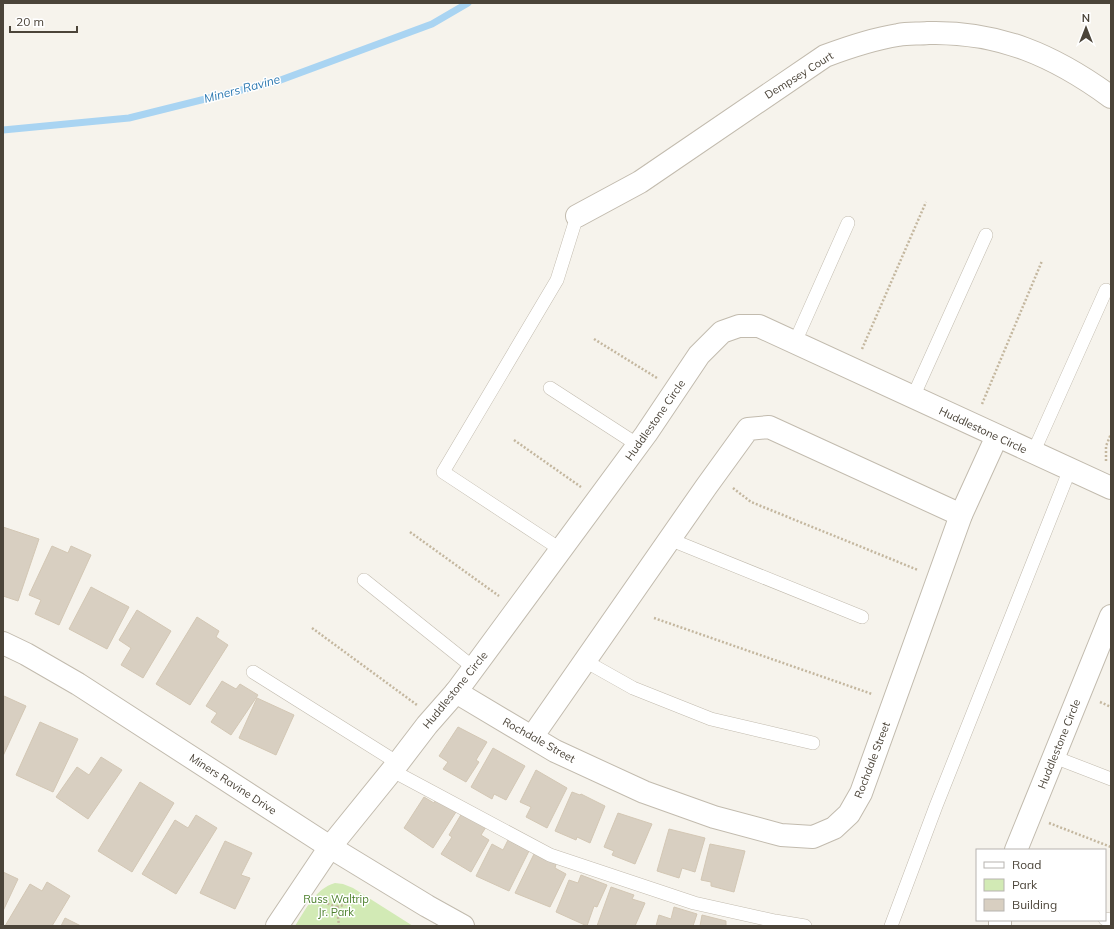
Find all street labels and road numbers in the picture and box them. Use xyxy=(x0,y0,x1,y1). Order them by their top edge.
street label: Dempsey Court xyxy=(762,48,836,102)
street label: Huddlestone Circle xyxy=(622,377,688,463)
street label: Huddlestone Circle xyxy=(937,403,1029,457)
street label: Huddlestone Circle xyxy=(420,648,490,732)
street label: Huddlestone Circle xyxy=(1035,697,1083,791)
street label: Rochdale Street xyxy=(500,714,578,766)
street label: Rochdale Street xyxy=(851,720,893,800)
street label: Miners Ravine Drive xyxy=(187,751,279,817)

